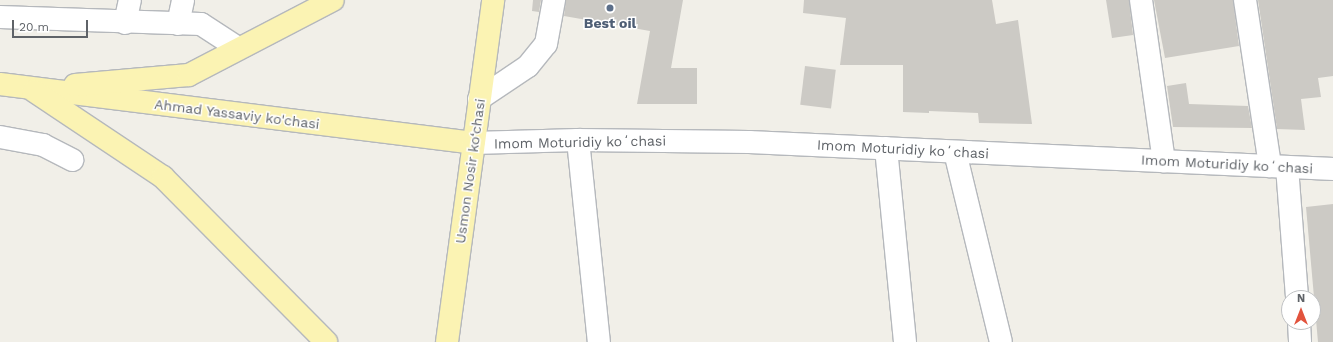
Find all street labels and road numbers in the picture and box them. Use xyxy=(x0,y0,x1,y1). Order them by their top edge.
street label: Ahmad Yassaviy ko'chasi xyxy=(153,95,321,133)
street label: Usmon Nosir ko‘chasi xyxy=(451,97,489,245)
street label: Imom Moturidiy koʻchasi xyxy=(494,132,666,152)
street label: Imom Moturidiy koʻchasi xyxy=(816,136,990,162)
street label: Imom Moturidiy koʻchasi xyxy=(1140,151,1314,177)

